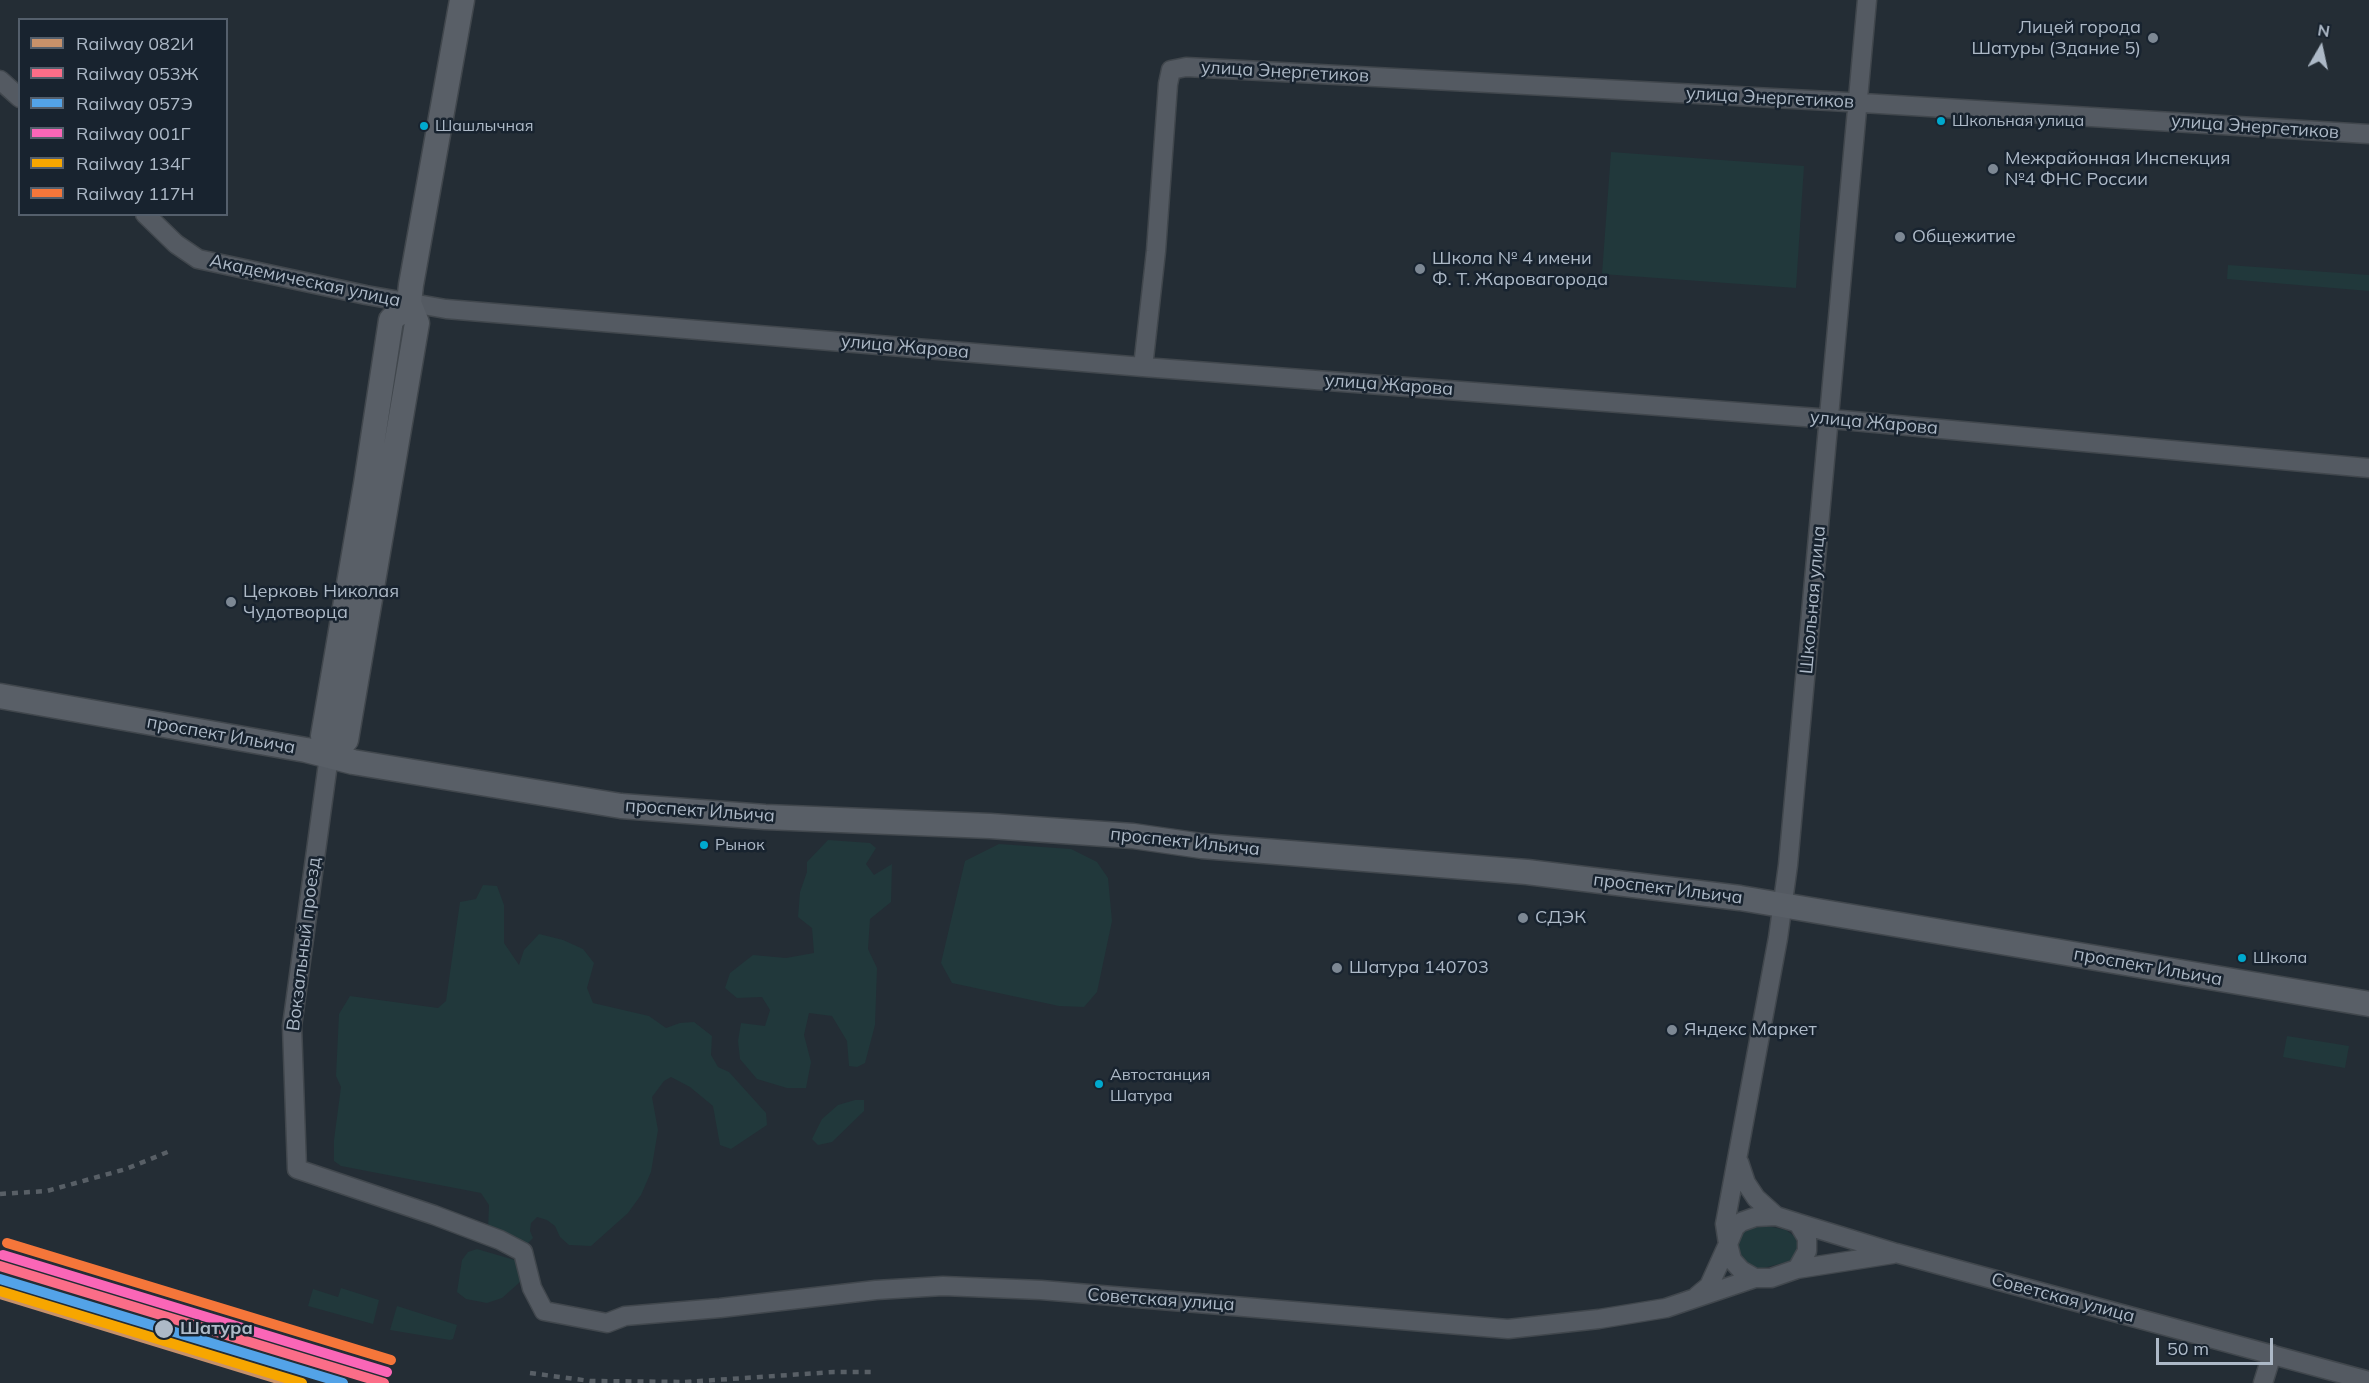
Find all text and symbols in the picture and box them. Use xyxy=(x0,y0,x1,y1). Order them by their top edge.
place label: Лицей города Шатуры (Здание 5) xyxy=(1971,17,2141,60)
legend xyxy=(18,18,228,216)
north arrow xyxy=(2291,18,2351,78)
text: N xyxy=(2316,19,2331,41)
marker: Лицей города Шатуры (Здание 5) xyxy=(2146,31,2160,45)
text: Railway 082И xyxy=(76,32,194,55)
street label: улица Энергетиков xyxy=(1200,57,1370,87)
text: Railway 053Ж xyxy=(76,62,199,85)
street label: улица Энергетиков xyxy=(1685,83,1855,113)
text: Railway 057Э xyxy=(76,92,193,115)
street label: улица Энергетиков xyxy=(2170,110,2340,144)
place label: Школьная улица xyxy=(1952,111,2084,131)
marker: Школьная улица xyxy=(1935,115,1947,127)
place label: Шашлычная xyxy=(435,116,534,136)
marker: Шашлычная xyxy=(418,120,430,132)
text: Railway 001Г xyxy=(76,122,191,145)
place label: Межрайонная Инспекция №4 ФНС России xyxy=(2005,148,2230,190)
text: Railway 134Г xyxy=(76,152,191,175)
marker: Межрайонная Инспекция №4 ФНС России xyxy=(1986,162,2000,176)
text: Railway 117Н xyxy=(76,182,194,205)
place label: Общежитие xyxy=(1912,226,2016,248)
marker: Общежитие xyxy=(1893,230,1907,244)
place label: Школа № 4 имени Ф. Т. Жаровагорода xyxy=(1432,248,1608,290)
street label: Академическая улица xyxy=(208,250,402,312)
marker: Школа № 4 имени Ф. Т. Жаровагорода xyxy=(1413,262,1427,276)
street label: улица Жарова xyxy=(840,331,970,363)
street label: улица Жарова xyxy=(1324,370,1454,400)
street label: улица Жарова xyxy=(1809,407,1939,439)
street label: Школьная улица xyxy=(1796,525,1830,675)
place label: Церковь Николая Чудотворца xyxy=(243,581,399,624)
marker: Церковь Николая Чудотворца xyxy=(224,595,238,609)
street label: проспект Ильича xyxy=(145,711,297,759)
street label: проспект Ильича xyxy=(624,795,776,827)
street label: проспект Ильича xyxy=(1109,823,1261,861)
place label: Рынок xyxy=(715,835,765,855)
marker: Рынок xyxy=(698,839,710,851)
street label: Вокзальный проезд xyxy=(283,856,325,1032)
street label: проспект Ильича xyxy=(1592,869,1744,909)
place label: СДЭК xyxy=(1535,907,1586,929)
marker: СДЭК xyxy=(1516,911,1530,925)
street label: проспект Ильича xyxy=(2072,943,2224,991)
place label: Школа xyxy=(2253,948,2307,968)
marker: Школа xyxy=(2236,952,2248,964)
place label: Шатура 140703 xyxy=(1349,957,1489,979)
marker: Шатура 140703 xyxy=(1330,961,1344,975)
place label: Яндекс Маркет xyxy=(1684,1019,1817,1041)
marker: Яндекс Маркет xyxy=(1665,1023,1679,1037)
place label: Автостанция Шатура xyxy=(1110,1065,1210,1103)
marker: Автостанция Шатура xyxy=(1093,1078,1105,1090)
street label: Советская улица xyxy=(1989,1268,2137,1328)
street label: Советская улица xyxy=(1087,1284,1235,1316)
marker: Шатура xyxy=(153,1318,175,1340)
place label: Шатура xyxy=(180,1318,253,1340)
scale bar xyxy=(2159,1326,2276,1364)
text: 50 m xyxy=(2167,1337,2209,1360)

